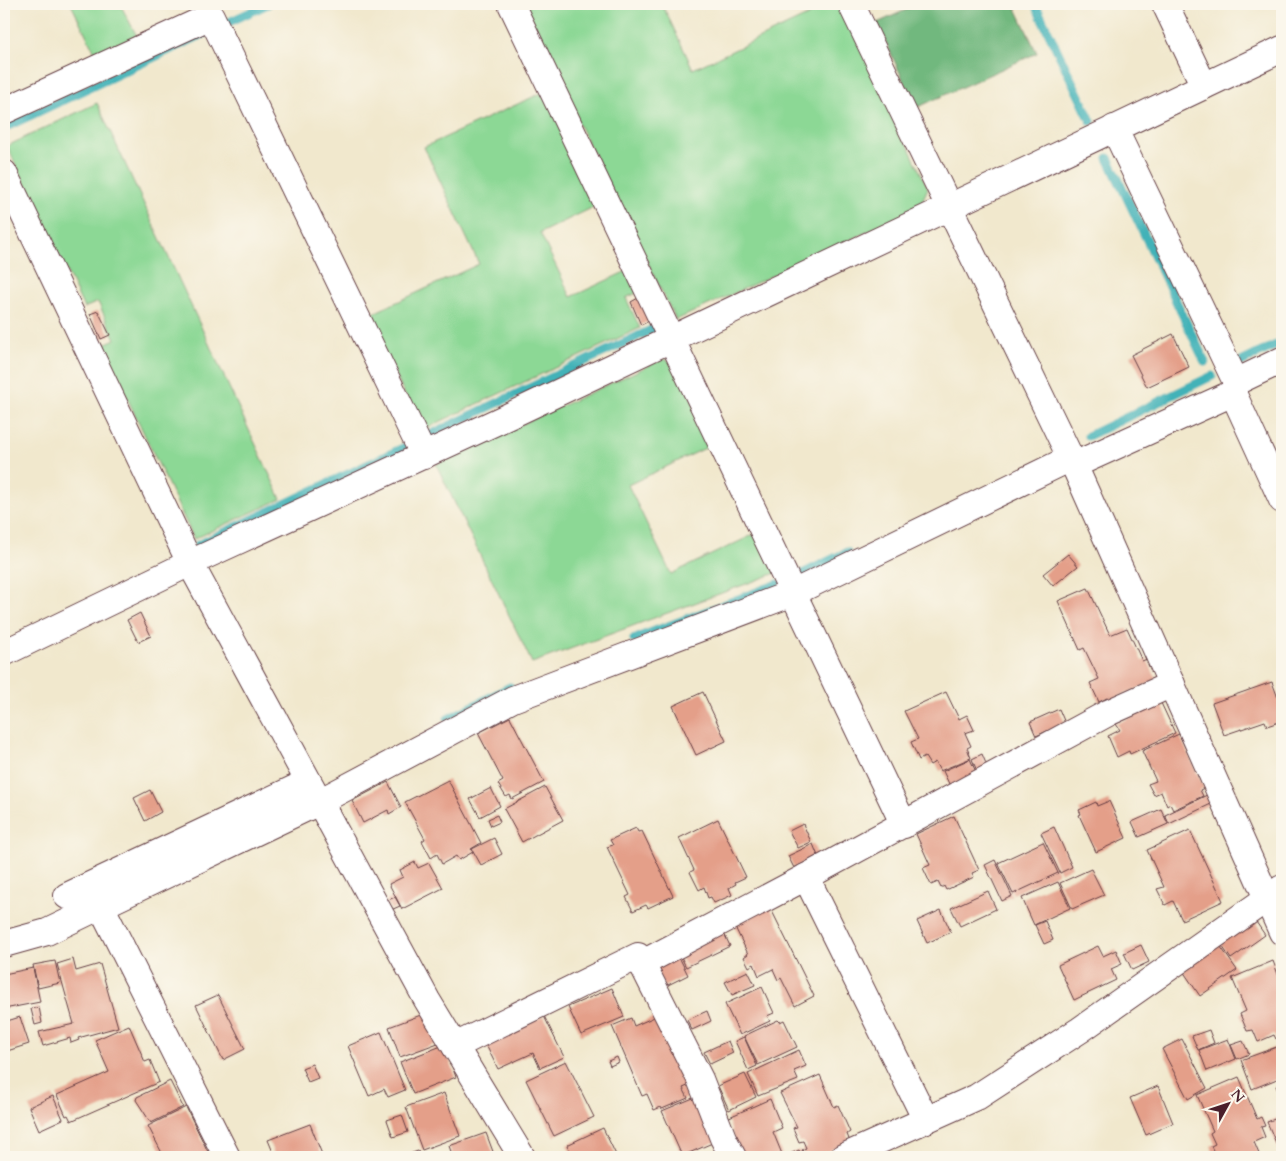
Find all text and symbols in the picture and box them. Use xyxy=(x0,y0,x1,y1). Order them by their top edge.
north arrow xyxy=(1204,1078,1254,1128)
text: N xyxy=(1226,1085,1249,1107)

